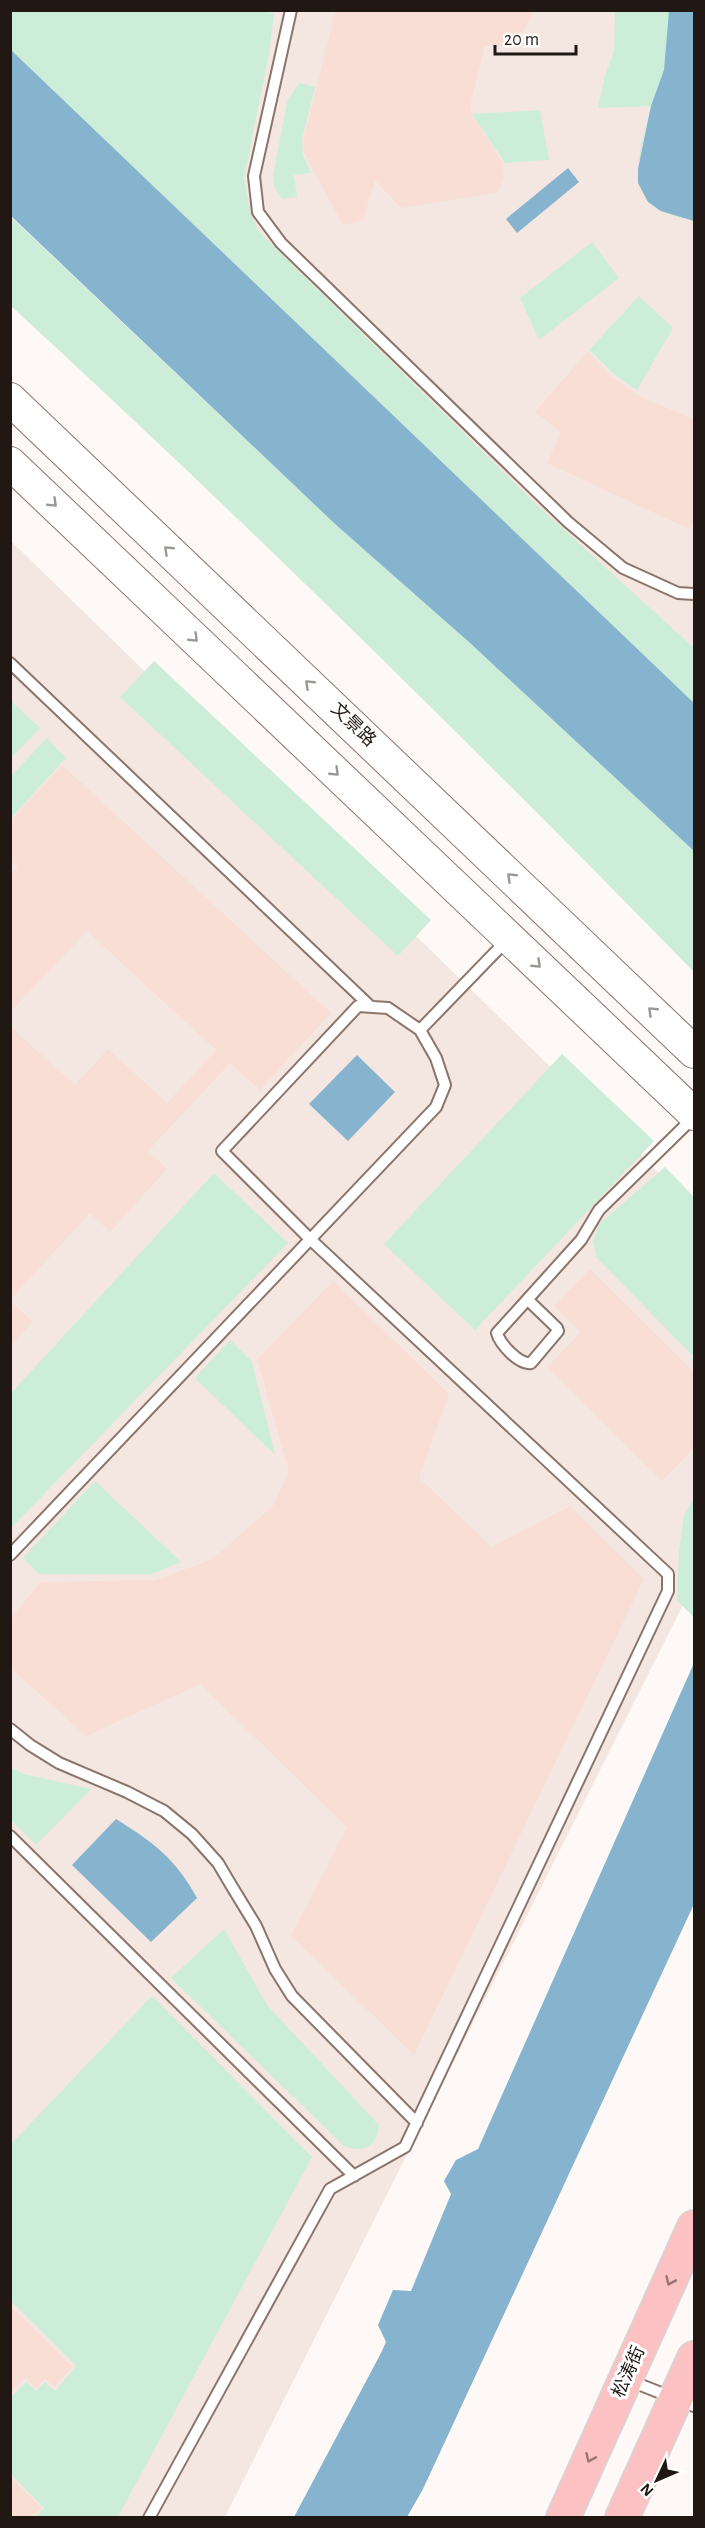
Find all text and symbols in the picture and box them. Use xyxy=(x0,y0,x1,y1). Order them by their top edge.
scale bar xyxy=(495,18,576,56)
text: 20 m xyxy=(504,31,539,49)
one-way arrow xyxy=(46,496,56,507)
one-way arrow xyxy=(165,546,176,557)
one-way arrow xyxy=(187,630,198,641)
one-way arrow xyxy=(306,680,316,691)
street label: 文景路 xyxy=(327,698,380,750)
one-way arrow xyxy=(329,765,339,776)
one-way arrow xyxy=(508,873,519,884)
one-way arrow xyxy=(530,957,541,968)
one-way arrow xyxy=(649,1008,660,1019)
one-way arrow xyxy=(666,2274,678,2285)
street label: 松涛街 xyxy=(608,2343,648,2400)
north arrow xyxy=(627,2450,687,2510)
one-way arrow xyxy=(585,2452,597,2463)
text: N xyxy=(637,2480,657,2499)

